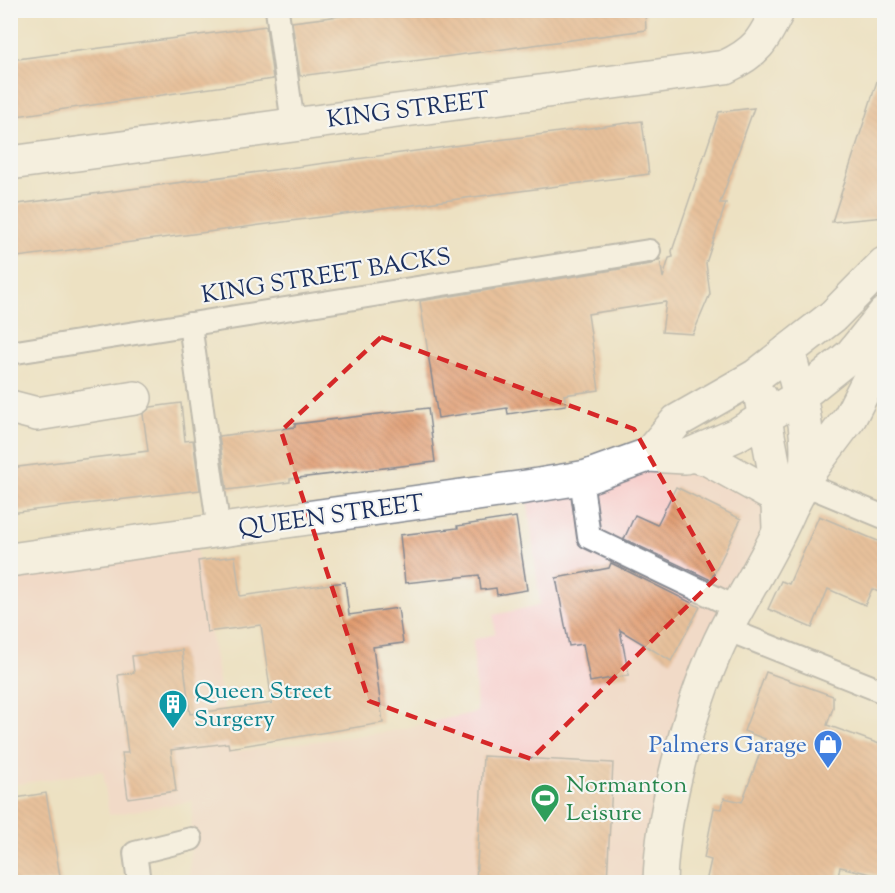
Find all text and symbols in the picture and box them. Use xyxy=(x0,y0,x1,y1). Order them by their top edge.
street label: KING STREET xyxy=(325,84,492,138)
street label: KING STREET BACKS xyxy=(199,240,453,313)
street label: QUEEN STREET xyxy=(236,487,426,547)
place label: Queen Street Surgery xyxy=(194,675,332,737)
building icon: Queen Street Surgery xyxy=(157,688,189,730)
shop icon: Palmers Garage xyxy=(812,728,844,770)
place label: Palmers Garage xyxy=(649,729,807,763)
place label: Normanton Leisure xyxy=(566,769,687,831)
sports icon: Normanton Leisure xyxy=(529,782,561,824)

